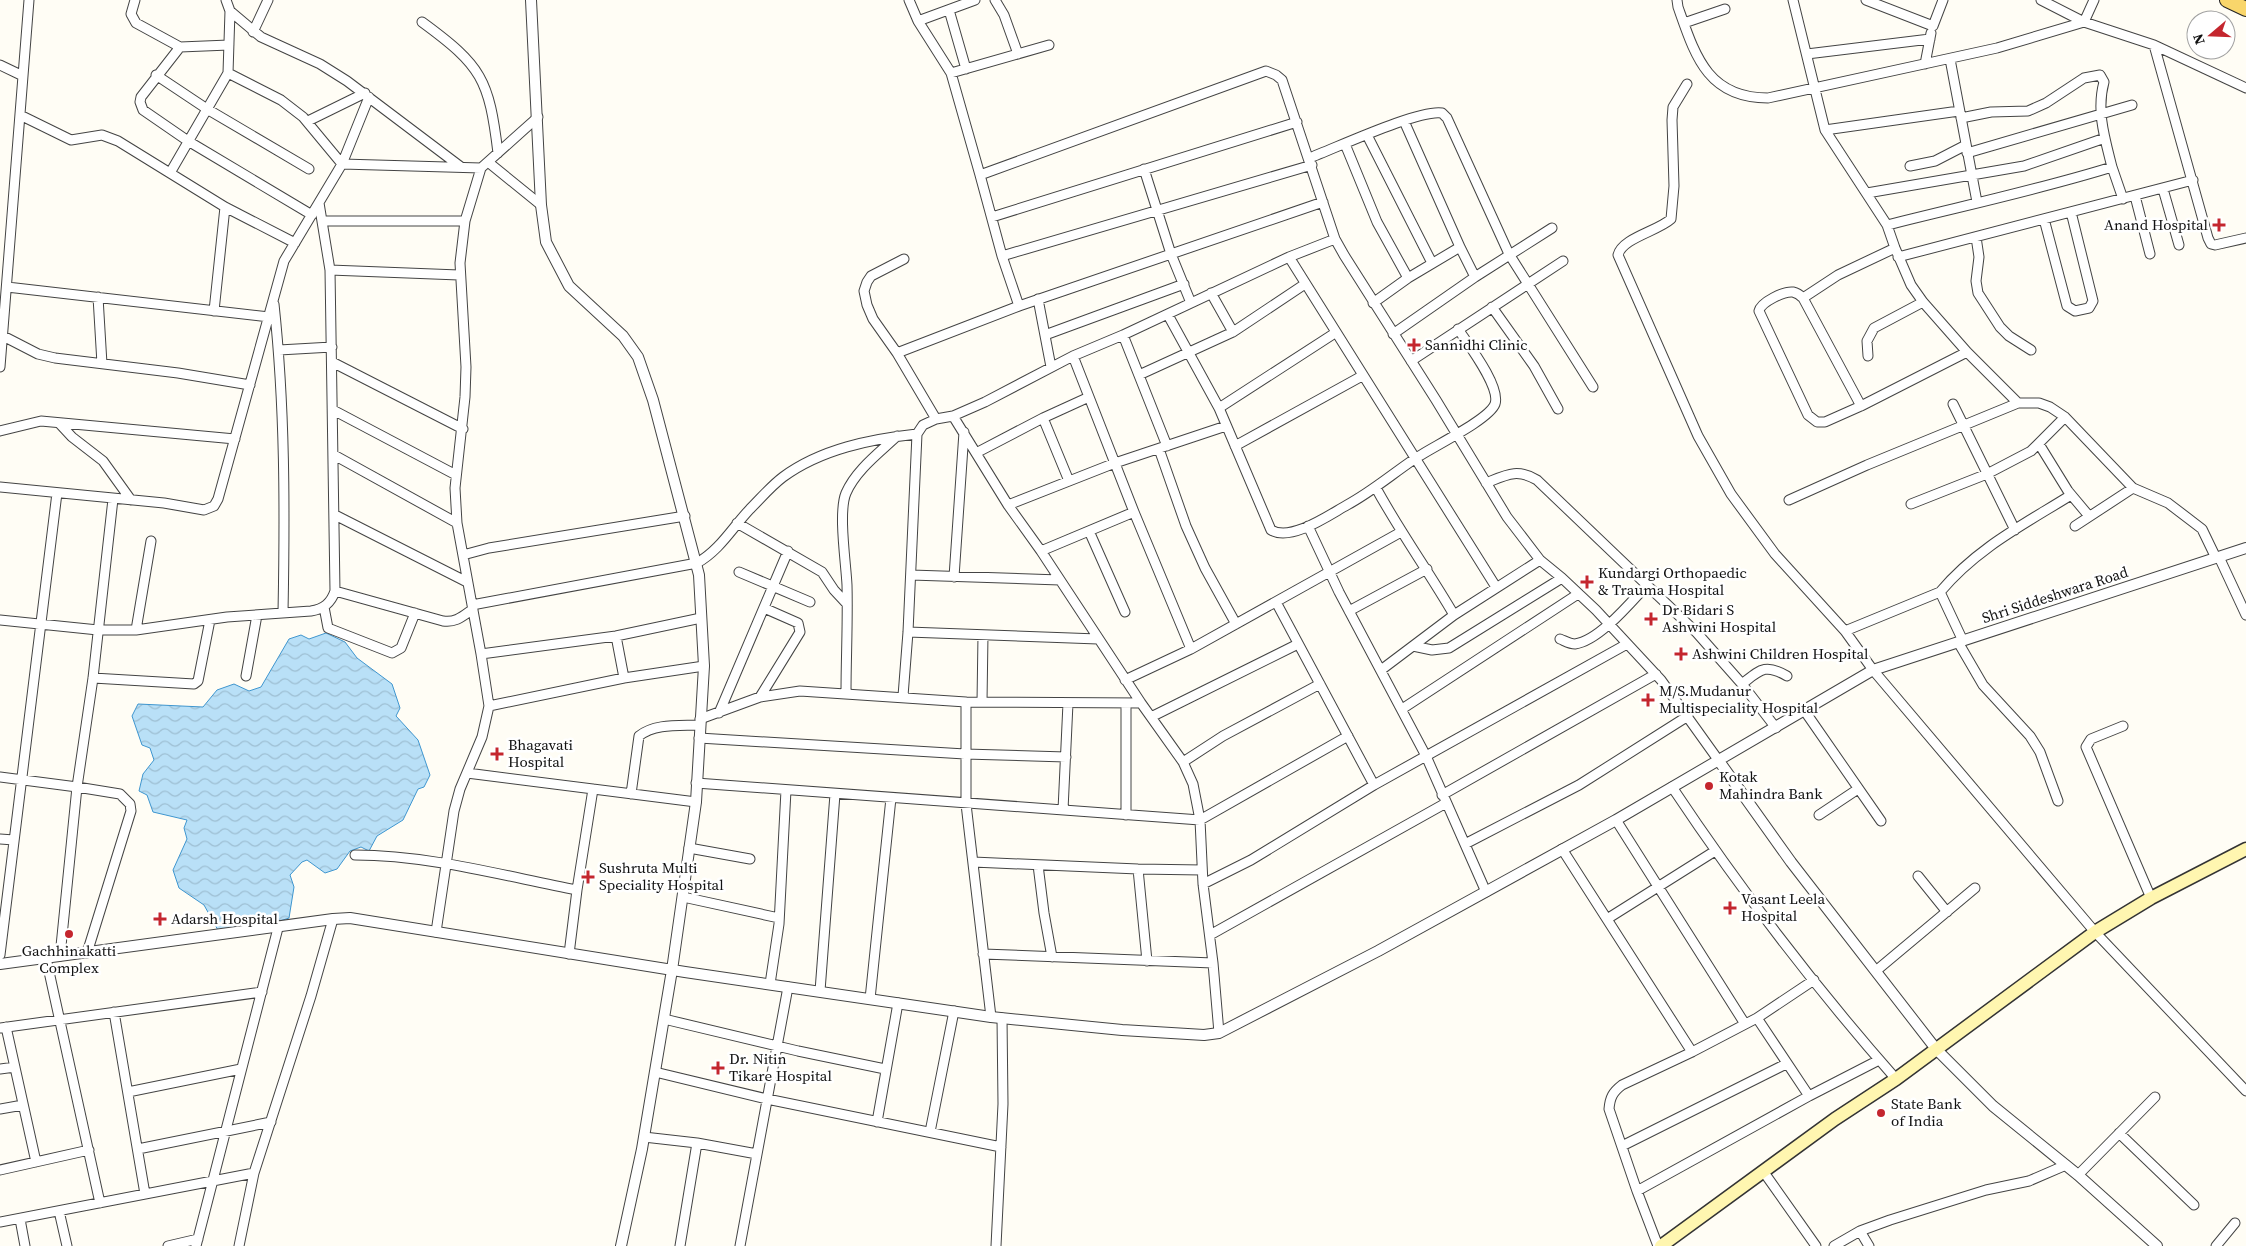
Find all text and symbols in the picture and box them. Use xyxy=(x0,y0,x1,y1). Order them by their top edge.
north arrow xyxy=(2186,10,2236,60)
text: N xyxy=(2188,31,2210,47)
place label: Anand Hospital xyxy=(2104,214,2209,235)
marker: Anand Hospital xyxy=(2212,218,2226,232)
place label: Sannidhi Clinic xyxy=(1425,334,1528,355)
marker: Sannidhi Clinic xyxy=(1407,338,1421,352)
street label: Shri Siddeshwara Road xyxy=(1979,561,2131,628)
place label: Kundargi Orthopaedic & Trauma Hospital xyxy=(1598,562,1747,600)
marker: Kundargi Orthopaedic & Trauma Hospital xyxy=(1580,575,1594,589)
place label: Dr Bidari S Ashwini Hospital xyxy=(1662,599,1777,637)
marker: Dr Bidari S Ashwini Hospital xyxy=(1644,612,1658,626)
place label: Ashwini Children Hospital xyxy=(1692,643,1869,664)
marker: Ashwini Children Hospital xyxy=(1674,647,1688,661)
place label: M/S.Mudanur Multispeciality Hospital xyxy=(1659,680,1819,718)
marker: M/S.Mudanur Multispeciality Hospital xyxy=(1641,693,1655,707)
place label: Bhagavati Hospital xyxy=(508,734,573,772)
marker: Bhagavati Hospital xyxy=(490,747,504,761)
place label: Kotak Mahindra Bank xyxy=(1719,766,1823,804)
marker: Kotak Mahindra Bank xyxy=(1703,780,1715,792)
place label: Sushruta Multi Speciality Hospital xyxy=(599,857,724,895)
marker: Sushruta Multi Speciality Hospital xyxy=(581,870,595,884)
place label: Vasant Leela Hospital xyxy=(1741,888,1825,926)
marker: Vasant Leela Hospital xyxy=(1723,901,1737,915)
place label: Adarsh Hospital xyxy=(171,908,278,929)
marker: Adarsh Hospital xyxy=(153,912,167,926)
marker: Gachhinakatti Complex xyxy=(63,928,75,940)
place label: Gachhinakatti Complex xyxy=(22,940,116,978)
place label: Dr. Nitin Tikare Hospital xyxy=(729,1048,832,1086)
marker: Dr. Nitin Tikare Hospital xyxy=(711,1061,725,1075)
place label: State Bank of India xyxy=(1891,1093,1962,1131)
marker: State Bank of India xyxy=(1875,1107,1887,1119)

